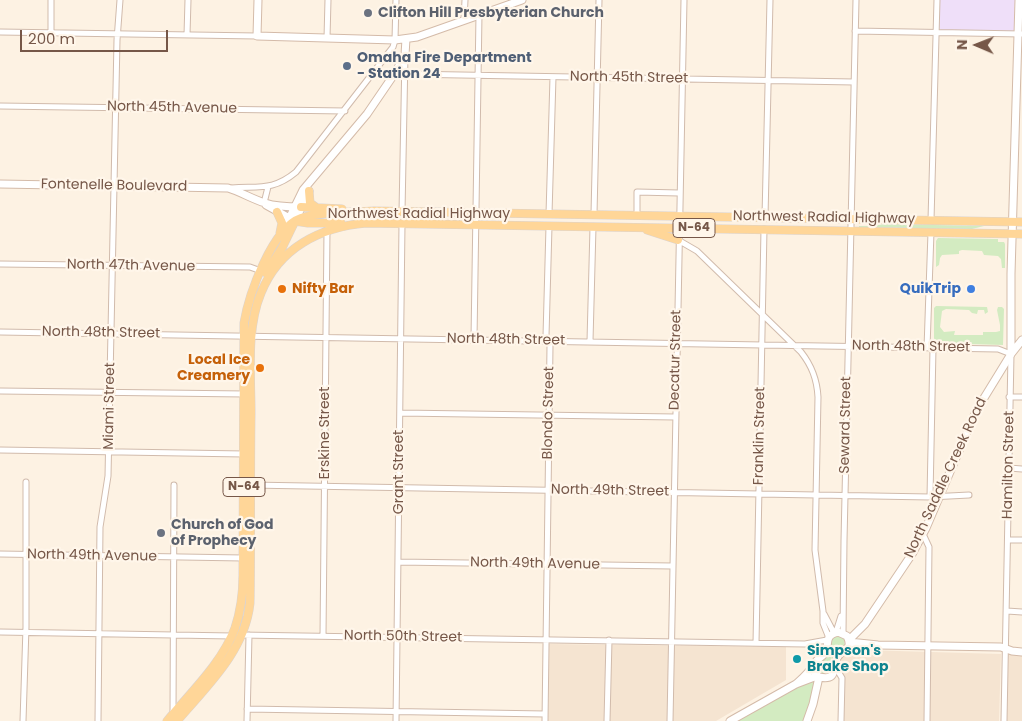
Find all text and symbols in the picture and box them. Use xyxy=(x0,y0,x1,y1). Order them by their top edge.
place label: Clifton Hill Presbyterian Church xyxy=(378,5,604,21)
marker: Clifton Hill Presbyterian Church xyxy=(362,7,374,19)
scale bar xyxy=(22,20,170,52)
north arrow xyxy=(952,20,1002,70)
text: 200 m xyxy=(28,28,75,49)
text: N xyxy=(952,39,972,50)
place label: Omaha Fire Department - Station 24 xyxy=(357,50,532,82)
marker: Omaha Fire Department - Station 24 xyxy=(341,60,353,72)
street label: North 45th Street xyxy=(570,69,688,87)
street label: North 45th Avenue xyxy=(107,98,237,118)
street label: Fontenelle Boulevard xyxy=(41,176,187,196)
street label: Northwest Radial Highway xyxy=(328,206,510,222)
street label: Northwest Radial Highway xyxy=(733,208,915,228)
road number: N-64 xyxy=(673,218,715,238)
street label: North 47th Avenue xyxy=(67,256,195,276)
place label: Nifty Bar xyxy=(292,281,354,297)
place label: QuikTrip xyxy=(900,281,961,297)
marker: Nifty Bar xyxy=(276,283,288,295)
marker: QuikTrip xyxy=(965,283,977,295)
street label: Decatur Street xyxy=(667,310,685,410)
street label: North 48th Street xyxy=(42,324,160,342)
street label: North 48th Street xyxy=(447,331,565,349)
street label: North 48th Street xyxy=(852,338,970,356)
place label: Local Ice Creamery xyxy=(177,352,250,384)
street label: Miami Street xyxy=(101,362,119,450)
marker: Local Ice Creamery xyxy=(254,362,266,374)
street label: Blondo Street xyxy=(540,366,558,460)
street label: Seward Street xyxy=(837,376,855,474)
street label: Erskine Street xyxy=(317,387,333,479)
street label: Franklin Street xyxy=(751,387,769,485)
street label: North Saddle Creek Road xyxy=(901,395,991,561)
street label: Hamilton Street xyxy=(1000,411,1018,519)
street label: Grant Street xyxy=(391,430,407,514)
road number: N-64 xyxy=(223,478,265,497)
street label: North 49th Street xyxy=(551,482,669,500)
place label: Church of God of Prophecy xyxy=(171,517,273,550)
marker: Church of God of Prophecy xyxy=(155,527,167,539)
street label: North 49th Avenue xyxy=(27,546,157,566)
street label: North 49th Avenue xyxy=(470,554,600,574)
street label: North 50th Street xyxy=(344,628,462,646)
place label: Simpson's Brake Shop xyxy=(807,643,888,676)
marker: Simpson's Brake Shop xyxy=(791,653,803,665)

